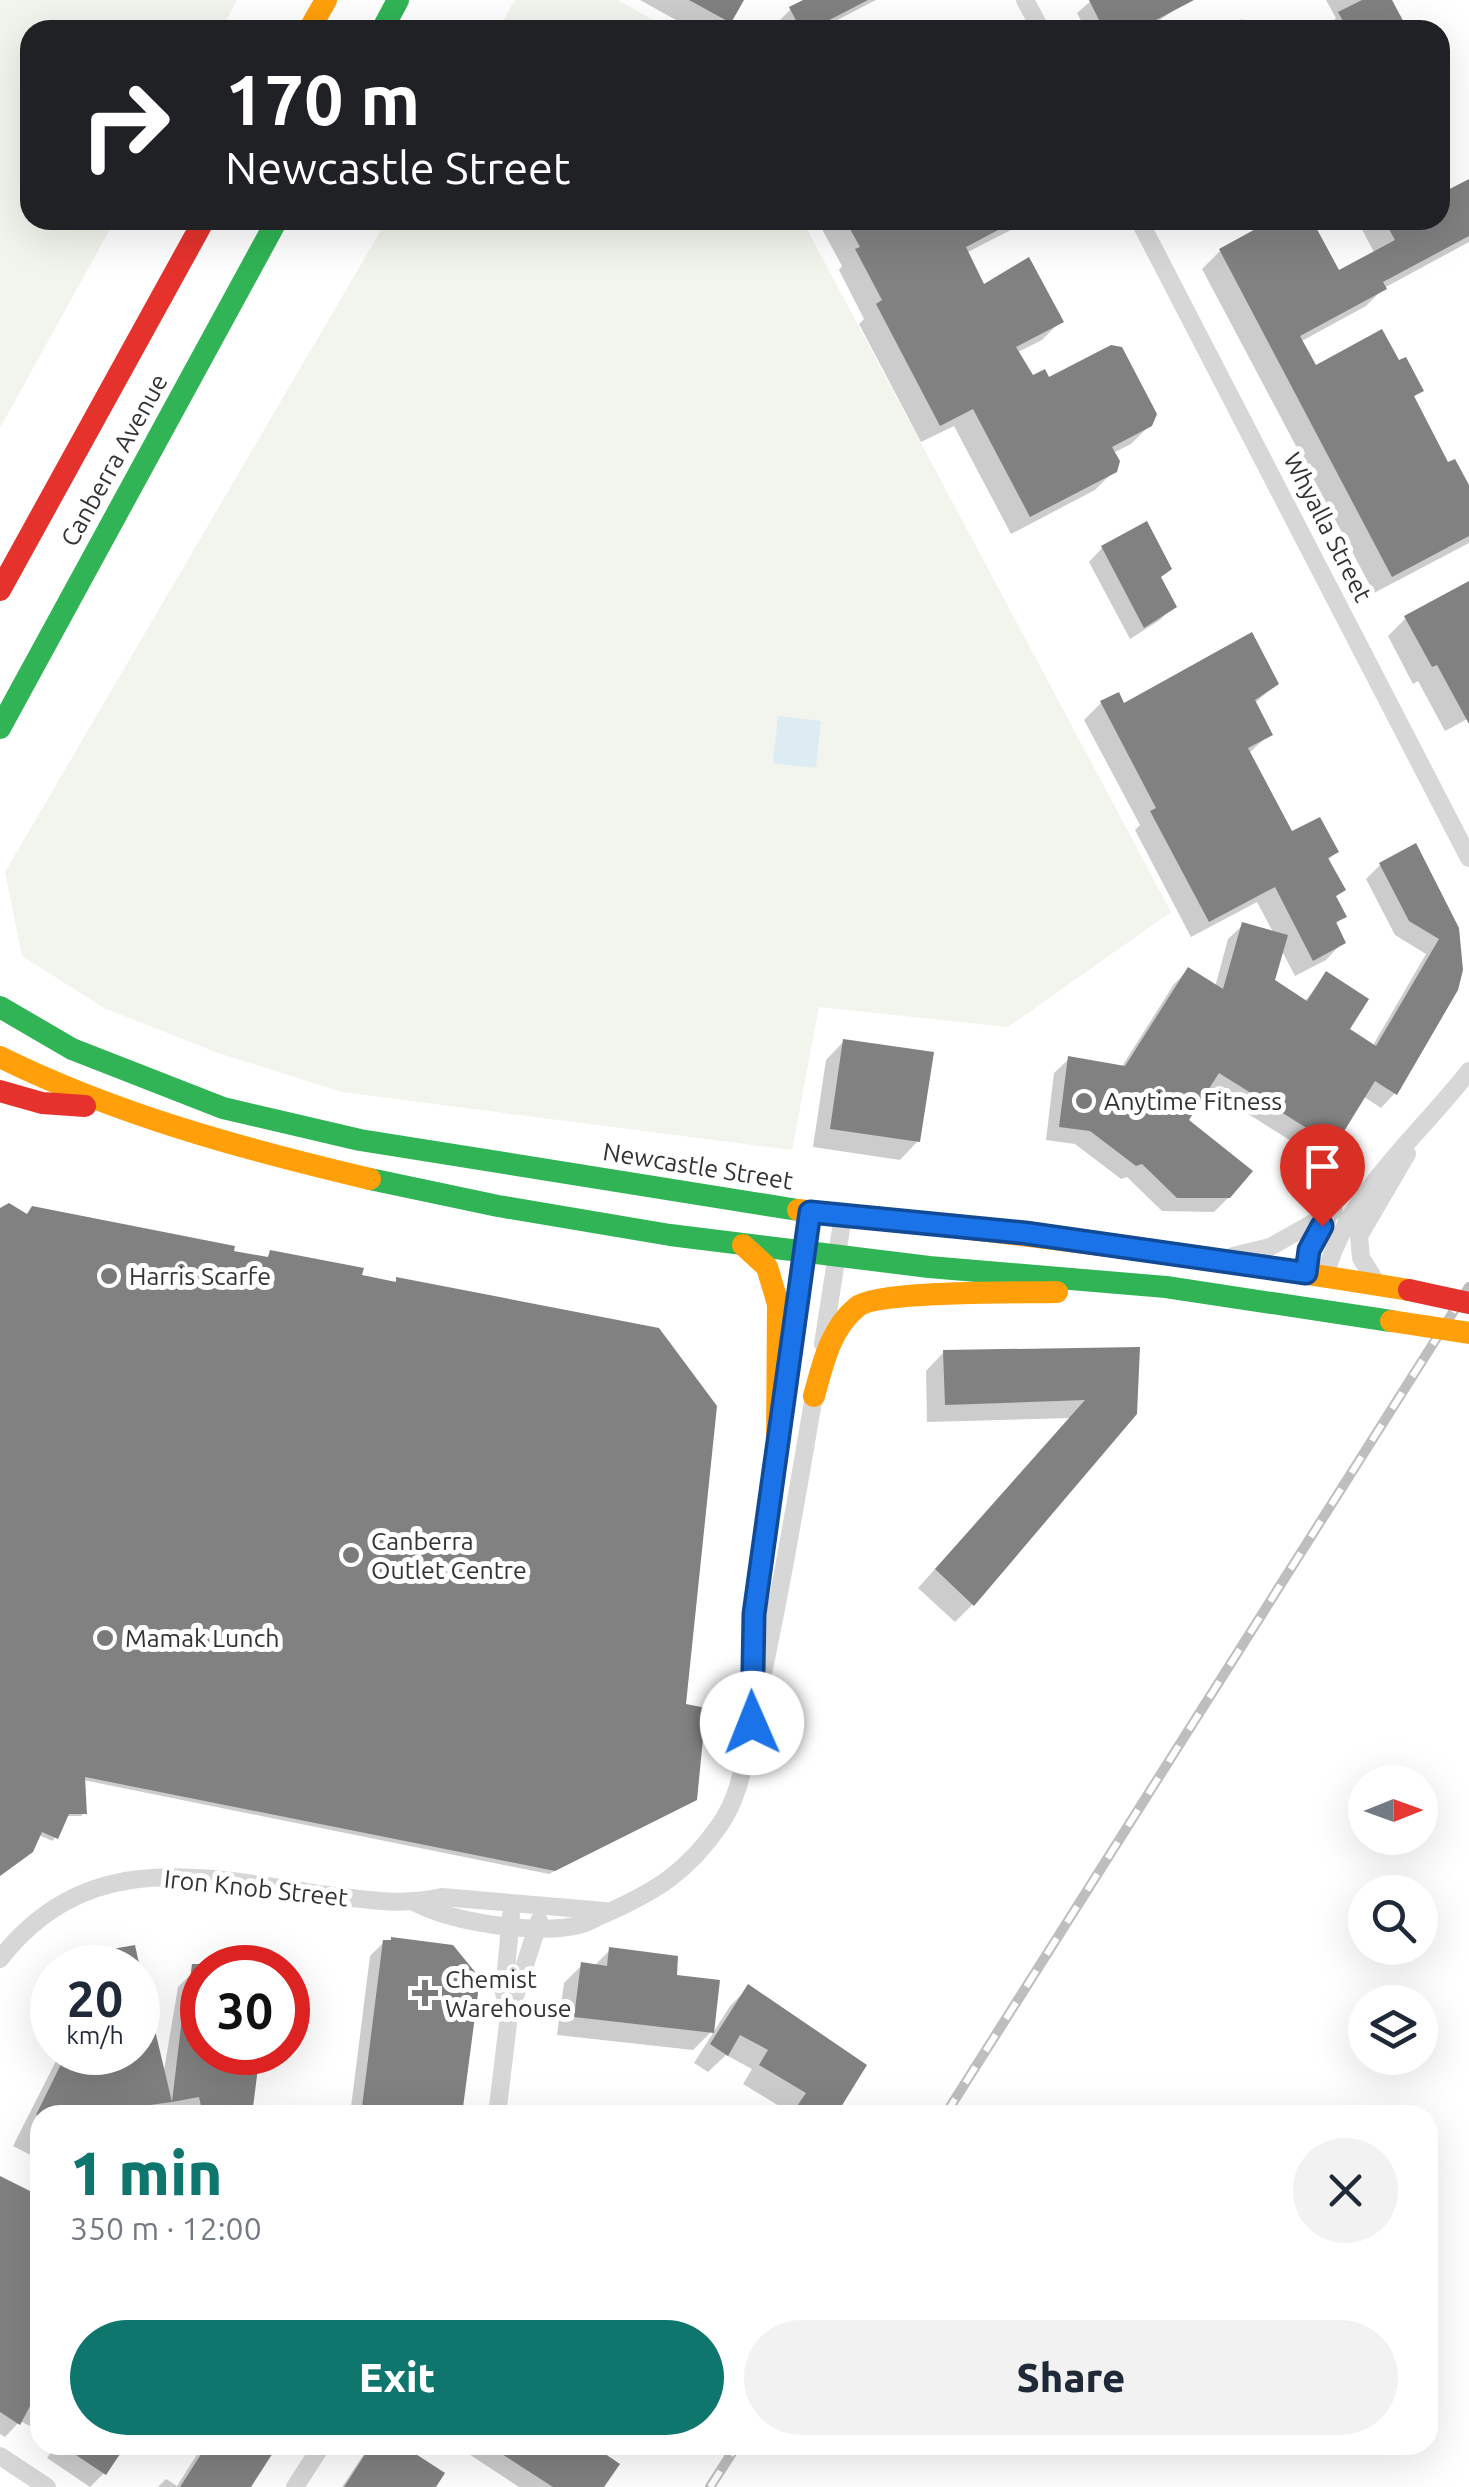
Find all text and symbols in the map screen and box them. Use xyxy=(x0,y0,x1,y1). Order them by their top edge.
icon: right xyxy=(60,60,190,190)
text: 170 m xyxy=(225,60,420,138)
text: Newcastle Street xyxy=(225,142,571,193)
street label: Canberra Avenue xyxy=(55,369,173,551)
street label: Whyalla Street xyxy=(1278,448,1378,606)
place label: Anytime Fitness xyxy=(1104,1087,1282,1115)
marker: Anytime Fitness xyxy=(1073,1090,1095,1112)
pin xyxy=(1280,1124,1365,1227)
street label: Newcastle Street xyxy=(601,1137,795,1195)
icon: arrive xyxy=(1295,1139,1350,1194)
place label: Harris Scarfe xyxy=(129,1262,271,1290)
marker: Harris Scarfe xyxy=(98,1265,120,1287)
place label: Canberra Outlet Centre xyxy=(371,1527,527,1584)
marker: Canberra Outlet Centre xyxy=(340,1544,362,1566)
place label: Mamak Lunch xyxy=(125,1624,280,1652)
marker: Mamak Lunch xyxy=(94,1627,116,1649)
position arrow xyxy=(700,1671,804,1775)
north arrow xyxy=(1348,1765,1438,1855)
map controls xyxy=(1348,1765,1438,2075)
street label: Iron Knob Street xyxy=(163,1864,349,1912)
button: search xyxy=(1348,1875,1438,1965)
speed limit sign: 30 xyxy=(180,1945,310,2075)
place label: Chemist Warehouse xyxy=(445,1965,572,2022)
text: 20 xyxy=(67,1970,123,2026)
marker: Chemist Warehouse xyxy=(414,1982,436,2004)
button: layers xyxy=(1348,1985,1438,2075)
text: km/h xyxy=(66,2021,124,2049)
button: close xyxy=(1293,2138,1398,2243)
text: 1 min xyxy=(70,2139,223,2206)
text: 350 m · 12:00 xyxy=(70,2210,262,2246)
button: Exit xyxy=(70,2320,724,2435)
button: Share xyxy=(744,2320,1398,2435)

